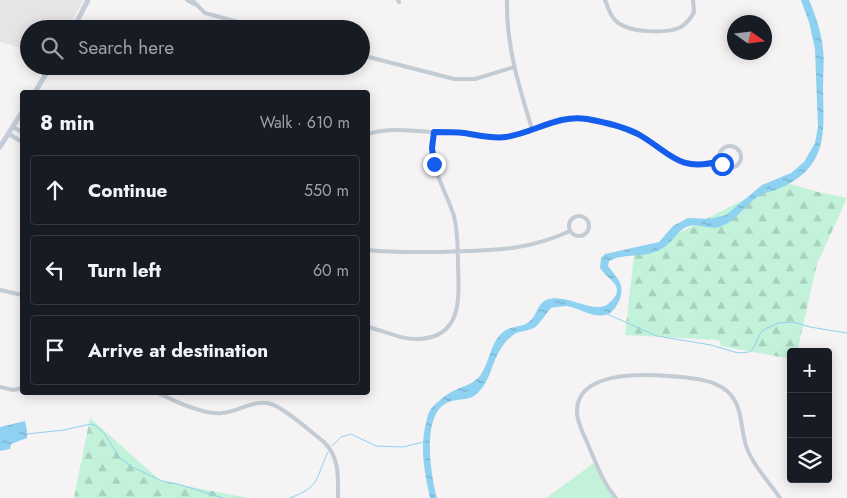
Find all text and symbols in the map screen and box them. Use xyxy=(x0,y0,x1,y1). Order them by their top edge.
north arrow xyxy=(727,15,772,60)
search box xyxy=(20,20,370,75)
icon: search xyxy=(38,34,66,62)
text: Search here xyxy=(78,34,174,61)
text: 8 min xyxy=(40,108,95,138)
text: Walk · 610 m xyxy=(260,111,350,134)
route end xyxy=(423,153,446,176)
route start xyxy=(711,153,734,176)
icon: ahead xyxy=(41,176,69,204)
text: Continue xyxy=(88,177,167,204)
text: 550 m xyxy=(304,179,349,202)
icon: left xyxy=(41,256,69,284)
text: Turn left xyxy=(88,257,161,284)
text: 60 m xyxy=(313,259,349,282)
icon: arrive xyxy=(41,336,69,364)
text: Arrive at destination xyxy=(88,337,268,364)
map controls xyxy=(787,348,832,483)
button: + xyxy=(787,348,832,393)
button: − xyxy=(787,393,832,438)
button: layers xyxy=(787,438,832,483)

